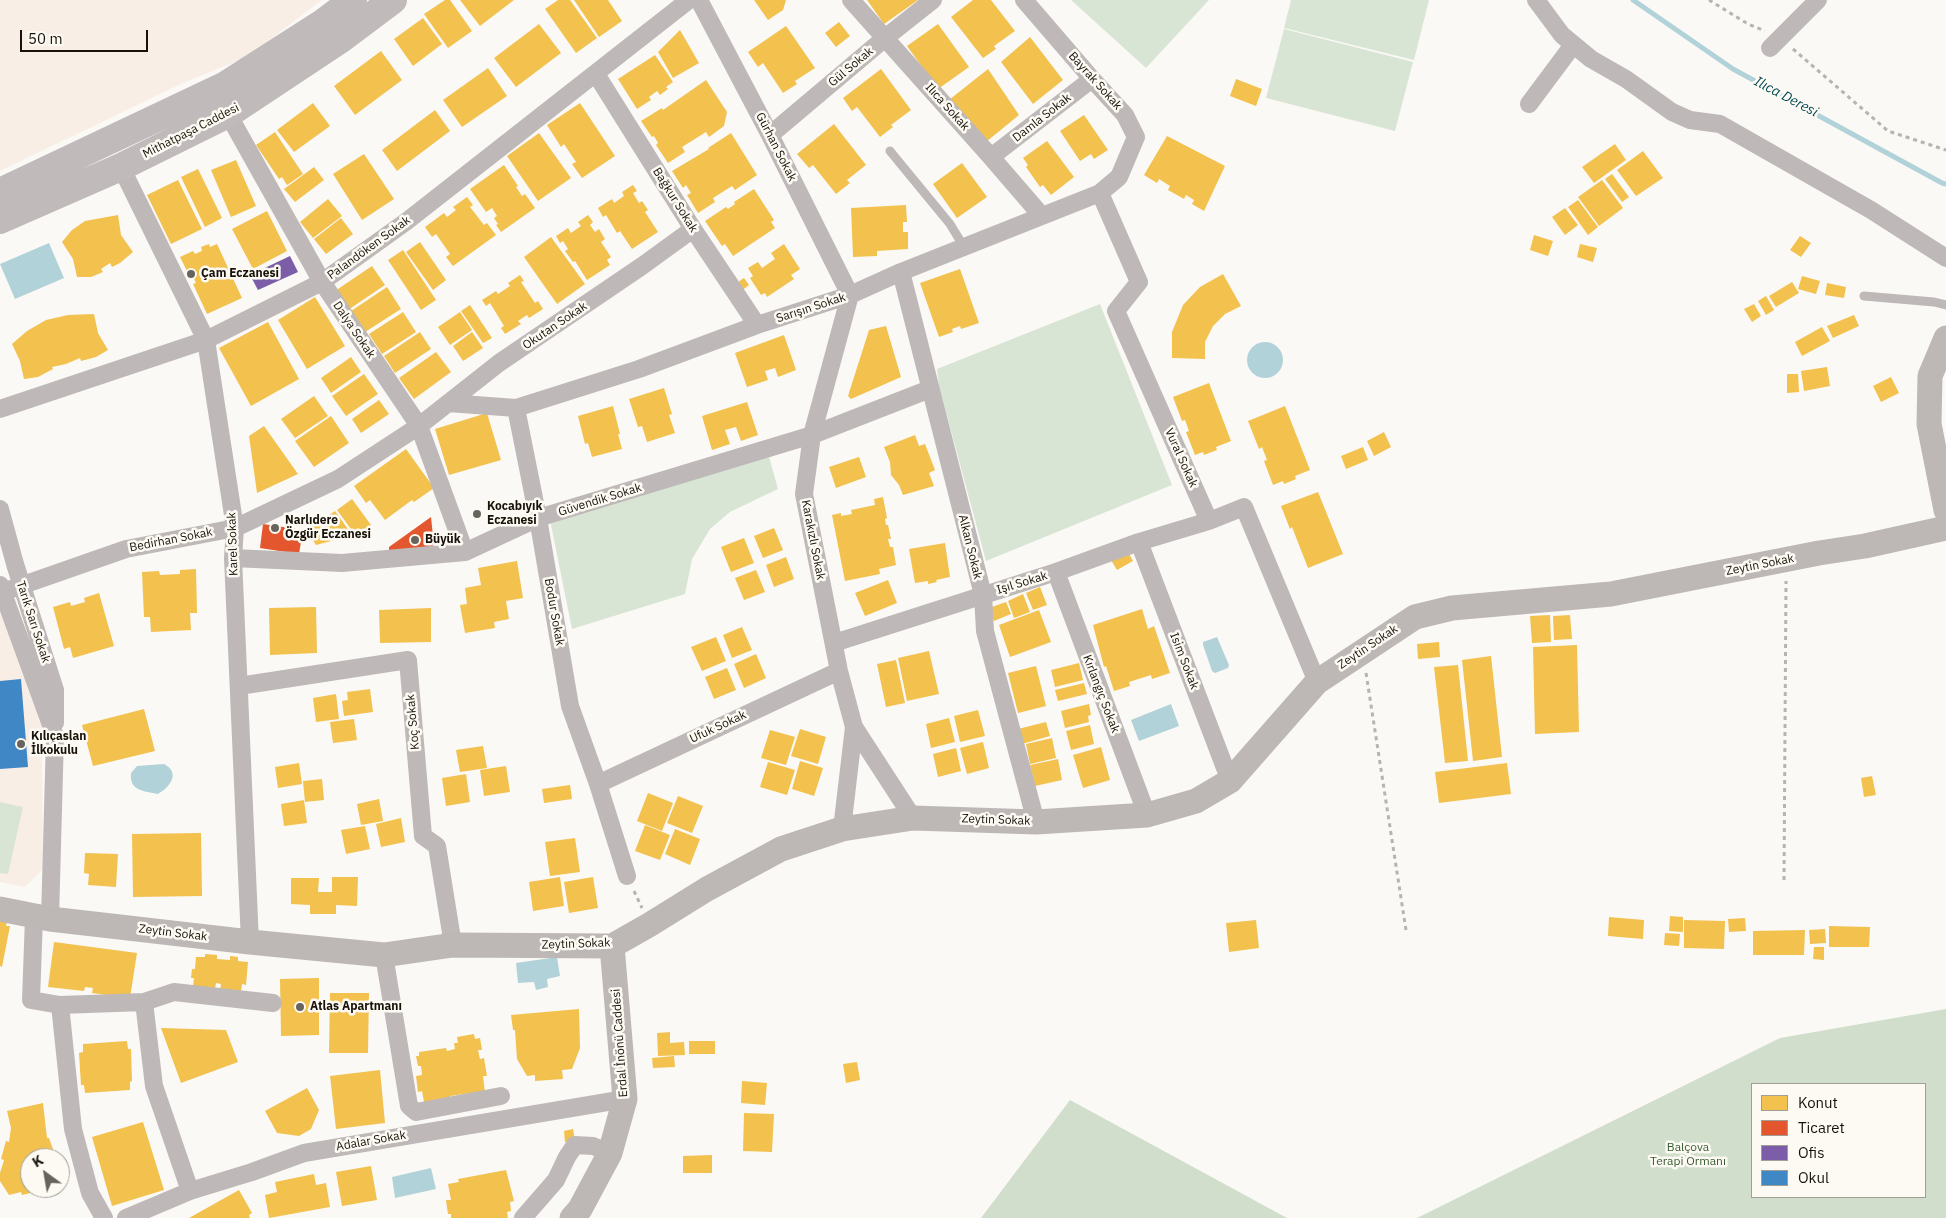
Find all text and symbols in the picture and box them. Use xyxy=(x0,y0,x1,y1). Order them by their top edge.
scale bar xyxy=(22,20,150,52)
text: 50 m xyxy=(28,29,63,48)
street label: Gül Sokak xyxy=(826,44,876,90)
street label: Bayrak Sokak xyxy=(1065,49,1125,113)
water label: Ilıca Deresi xyxy=(1751,73,1821,121)
street label: Ilıca Sokak xyxy=(922,80,972,134)
street label: Damla Sokak xyxy=(1010,91,1074,145)
street label: Mithatpaşa Caddesi xyxy=(140,101,242,161)
street label: Gürhan Sokak xyxy=(753,110,799,184)
street label: Bağkur Sokak xyxy=(649,165,701,235)
street label: Palandöken Sokak xyxy=(325,213,413,283)
place label: Çam Eczanesi xyxy=(201,267,279,281)
marker: Çam Eczanesi xyxy=(185,268,197,280)
street label: Sarışın Sokak xyxy=(775,290,847,326)
street label: Dalya Sokak xyxy=(330,299,378,361)
street label: Okutan Sokak xyxy=(520,299,590,353)
street label: Vural Sokak xyxy=(1162,426,1200,490)
street label: Güvendik Sokak xyxy=(557,481,643,519)
street label: Karakızlı Sokak xyxy=(798,499,828,581)
place label: Kocabıyık Eczanesi xyxy=(487,500,542,528)
marker: Kocabıyık Eczanesi xyxy=(471,508,483,520)
street label: Karel Sokak xyxy=(225,512,241,576)
street label: Alkan Sokak xyxy=(955,513,985,581)
place label: Narlıdere Özgür Eczanesi xyxy=(285,514,371,542)
marker: Narlıdere Özgür Eczanesi xyxy=(269,522,281,534)
street label: Bedirhan Sokak xyxy=(128,525,214,555)
place label: Büyük xyxy=(425,533,461,547)
marker: Büyük xyxy=(409,534,421,546)
street label: Zeytin Sokak xyxy=(1725,551,1795,579)
street label: Işıl Sokak xyxy=(995,568,1049,598)
street label: Bodur Sokak xyxy=(541,577,567,647)
street label: Tarık Sarı Sokak xyxy=(13,579,53,665)
street label: Zeytin Sokak xyxy=(1335,622,1401,672)
street label: Isim Sokak xyxy=(1167,631,1201,691)
street label: Kırlangıç Sokak xyxy=(1080,653,1122,735)
street label: Koç Sokak xyxy=(403,694,423,750)
street label: Ufuk Sokak xyxy=(687,708,749,746)
place label: Kılıçaslan İlkokulu xyxy=(31,730,86,758)
marker: Kılıçaslan İlkokulu xyxy=(15,738,27,750)
street label: Zeytin Sokak xyxy=(961,812,1031,828)
street label: Zeytin Sokak xyxy=(138,922,208,944)
street label: Zeytin Sokak xyxy=(541,936,611,952)
street label: Erdal İnönü Caddesi xyxy=(609,988,631,1098)
place label: Atlas Apartmanı xyxy=(310,1000,402,1014)
marker: Atlas Apartmanı xyxy=(294,1001,306,1013)
legend xyxy=(1751,1083,1926,1198)
text: Konut xyxy=(1798,1093,1838,1112)
text: Ticaret xyxy=(1798,1118,1845,1137)
street label: Adalar Sokak xyxy=(335,1128,407,1154)
park label: Balçova Terapi Ormanı xyxy=(1650,1141,1726,1169)
text: Ofis xyxy=(1798,1143,1824,1162)
north arrow xyxy=(20,1148,70,1198)
text: K xyxy=(29,1151,46,1171)
text: Okul xyxy=(1798,1168,1829,1187)

